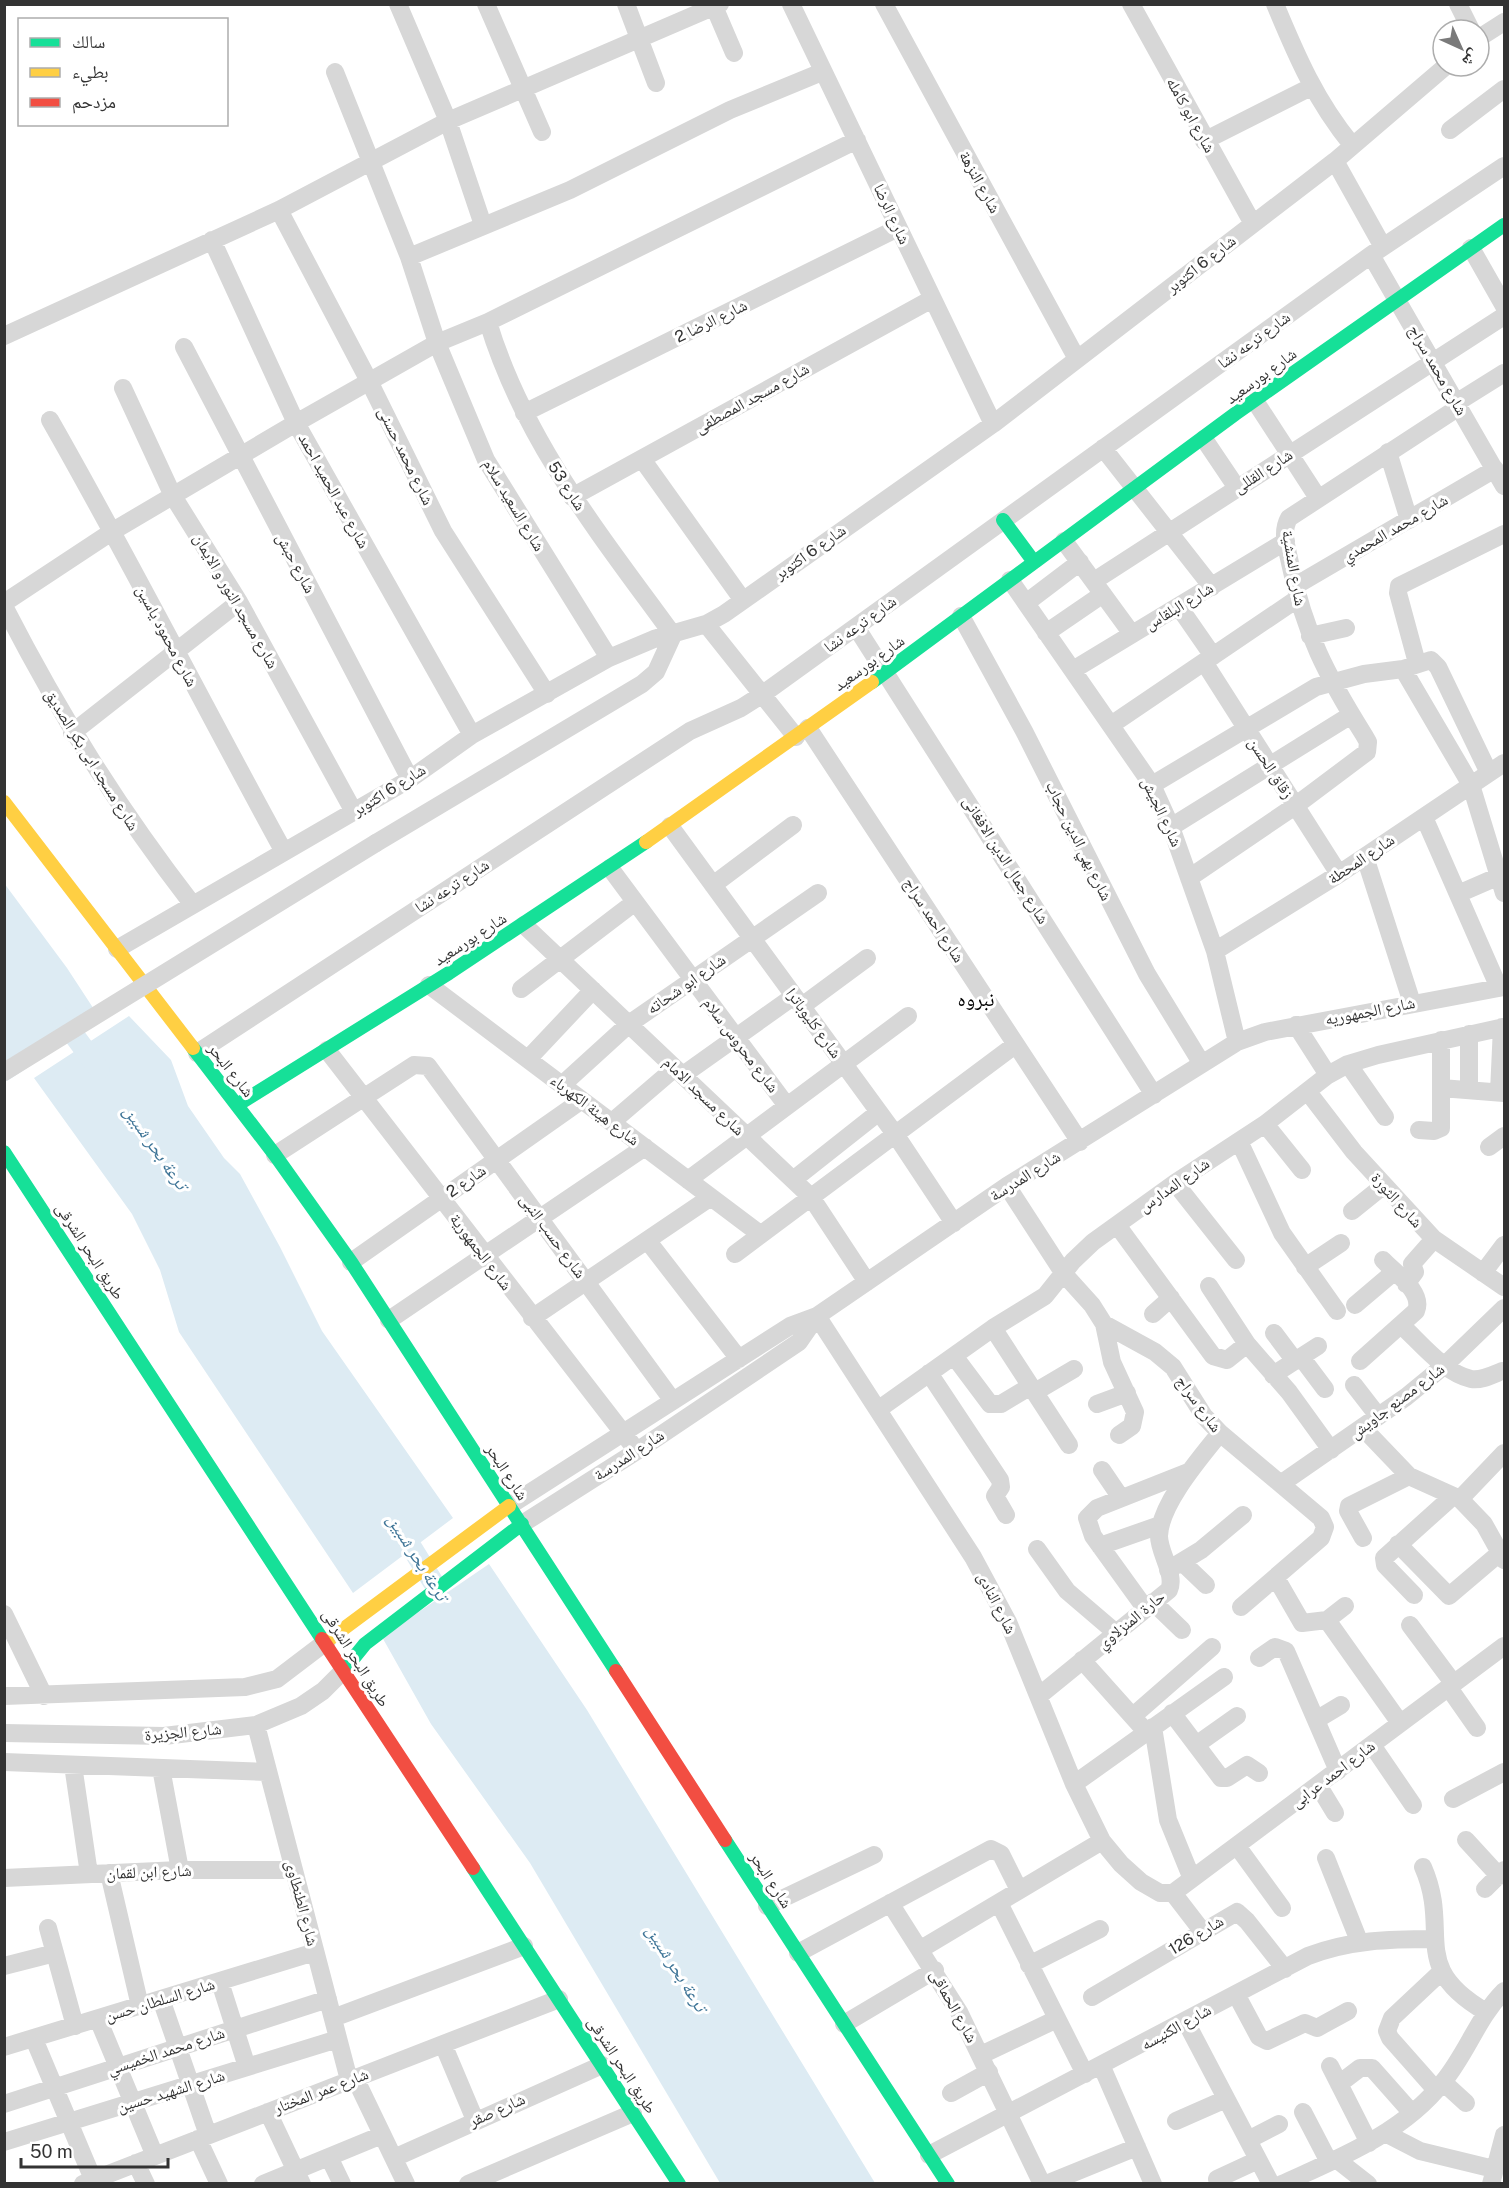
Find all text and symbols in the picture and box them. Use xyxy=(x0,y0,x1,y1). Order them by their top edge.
legend xyxy=(18,18,228,126)
north arrow xyxy=(1431,18,1491,78)
text: سالك xyxy=(72,31,105,52)
text: ش xyxy=(1459,46,1484,71)
text: بطيء xyxy=(72,61,109,87)
street label: شارع ابو كامله xyxy=(1162,74,1219,156)
text: مزدحم xyxy=(72,91,116,114)
street label: شارع النزهة xyxy=(954,148,1005,217)
street label: شارع الرضا xyxy=(869,181,914,248)
street label: شارع 6 اكتوبر xyxy=(1162,231,1240,298)
street label: شارع الرضا 2 xyxy=(672,295,751,348)
street label: شارع ترعه نشا xyxy=(1214,307,1294,373)
street label: شارع محمد سراج xyxy=(1404,321,1472,419)
street label: شارع بورسعيد xyxy=(1222,344,1301,409)
street label: شارع مسجد المصطفى xyxy=(691,359,813,438)
street label: شارع محمد حسنى xyxy=(373,404,438,509)
street label: شارع عبد الحميد احمد xyxy=(294,430,373,552)
street label: شارع القللى xyxy=(1230,445,1297,498)
street label: شارع السعيد سلام xyxy=(478,455,549,555)
street label: شارع 53 xyxy=(543,458,590,515)
street label: شارع محمد المحمدي xyxy=(1339,490,1453,569)
street label: شارع 6 اكتوبر xyxy=(770,520,850,585)
street label: شارع المنشية xyxy=(1277,529,1310,607)
street label: شارع مسجد النور و الايمان xyxy=(189,530,282,672)
street label: شارع حبش xyxy=(271,530,320,597)
street label: شارع البلقاس xyxy=(1141,578,1217,635)
street label: شارع محمود ياسين xyxy=(131,582,202,690)
street label: شارع ترعه نشا xyxy=(820,591,900,657)
street label: شارع بورسعيد xyxy=(830,631,909,696)
street label: شارع مسجد ابى بكر الصديق xyxy=(40,686,143,834)
street label: زقاق الحسن xyxy=(1243,734,1298,803)
street label: شارع 6 اكتوبر xyxy=(348,760,430,821)
street label: شارع الجيش xyxy=(1137,774,1186,850)
street label: شارع بهي الدين حجاب xyxy=(1039,778,1116,905)
street label: شارع جمال الدين الافغانى xyxy=(958,793,1053,928)
street label: شارع المحطة xyxy=(1324,830,1398,889)
street label: شارع ترعه نشا xyxy=(411,855,493,918)
street label: شارع احمد سراج xyxy=(899,874,968,967)
street label: شارع بورسعيد xyxy=(430,908,510,970)
street label: شارع ابو شحاته xyxy=(643,950,730,1019)
street label: شارع كليوباترا xyxy=(781,984,846,1062)
district label: نبروه xyxy=(958,987,994,1011)
street label: شارع الجمهوريه xyxy=(1323,993,1417,1030)
street label: شارع محروس سلام xyxy=(698,994,783,1097)
street label: شارع البحر xyxy=(203,1038,258,1101)
street label: شارع مسجد الامام xyxy=(659,1052,749,1140)
street label: شارع هيئة الكهرباء xyxy=(546,1070,643,1150)
water label: ترعة بحر شبين xyxy=(119,1101,195,1197)
street label: شارع المدرسة xyxy=(986,1147,1064,1206)
street label: شارع المدارس xyxy=(1135,1154,1214,1217)
street label: شارع 2 xyxy=(443,1161,490,1202)
street label: شارع الثورة xyxy=(1367,1169,1427,1232)
street label: شارع حسب النبى xyxy=(515,1190,590,1282)
street label: طريق البحر الشرقى xyxy=(51,1199,128,1303)
street label: شارع الجمهورية xyxy=(445,1210,516,1295)
street label: شارع مصنع جاويش xyxy=(1346,1359,1449,1444)
street label: شارع سراج xyxy=(1171,1372,1226,1437)
street label: شارع المدرسة xyxy=(590,1425,668,1485)
street label: شارع البحر xyxy=(480,1439,532,1504)
water label: ترعة بحر شبين xyxy=(382,1510,455,1608)
street label: شارع النادى xyxy=(972,1569,1021,1638)
street label: حارة المنزلاوي xyxy=(1093,1587,1171,1655)
street label: طريق البحر الشرقى xyxy=(318,1606,394,1711)
street label: شارع الجزيرة xyxy=(144,1719,222,1746)
street label: شارع احمد عرابى xyxy=(1287,1736,1379,1813)
street label: شارع البحر xyxy=(744,1847,796,1912)
street label: شارع الطنطاوى xyxy=(281,1858,323,1948)
street label: شارع ابن لقمان xyxy=(106,1861,192,1884)
street label: شارع 126 xyxy=(1165,1911,1227,1960)
water label: ترعة بحر شبين xyxy=(641,1921,714,2019)
street label: شارع الحماقى xyxy=(925,1966,982,2046)
street label: شارع السلطان حسن xyxy=(103,1974,217,2027)
street label: شارع الكنيسه xyxy=(1138,2000,1215,2055)
street label: طريق البحر الشرقى xyxy=(583,2013,660,2117)
street label: شارع محمد الخميسي xyxy=(105,2023,228,2082)
street label: شارع عمر المختار xyxy=(270,2064,371,2119)
street label: شارع الشهيد حسين xyxy=(115,2066,227,2117)
street label: شارع صقر xyxy=(465,2089,528,2132)
scale bar xyxy=(21,2131,168,2169)
text: 50 m xyxy=(30,2141,73,2162)

